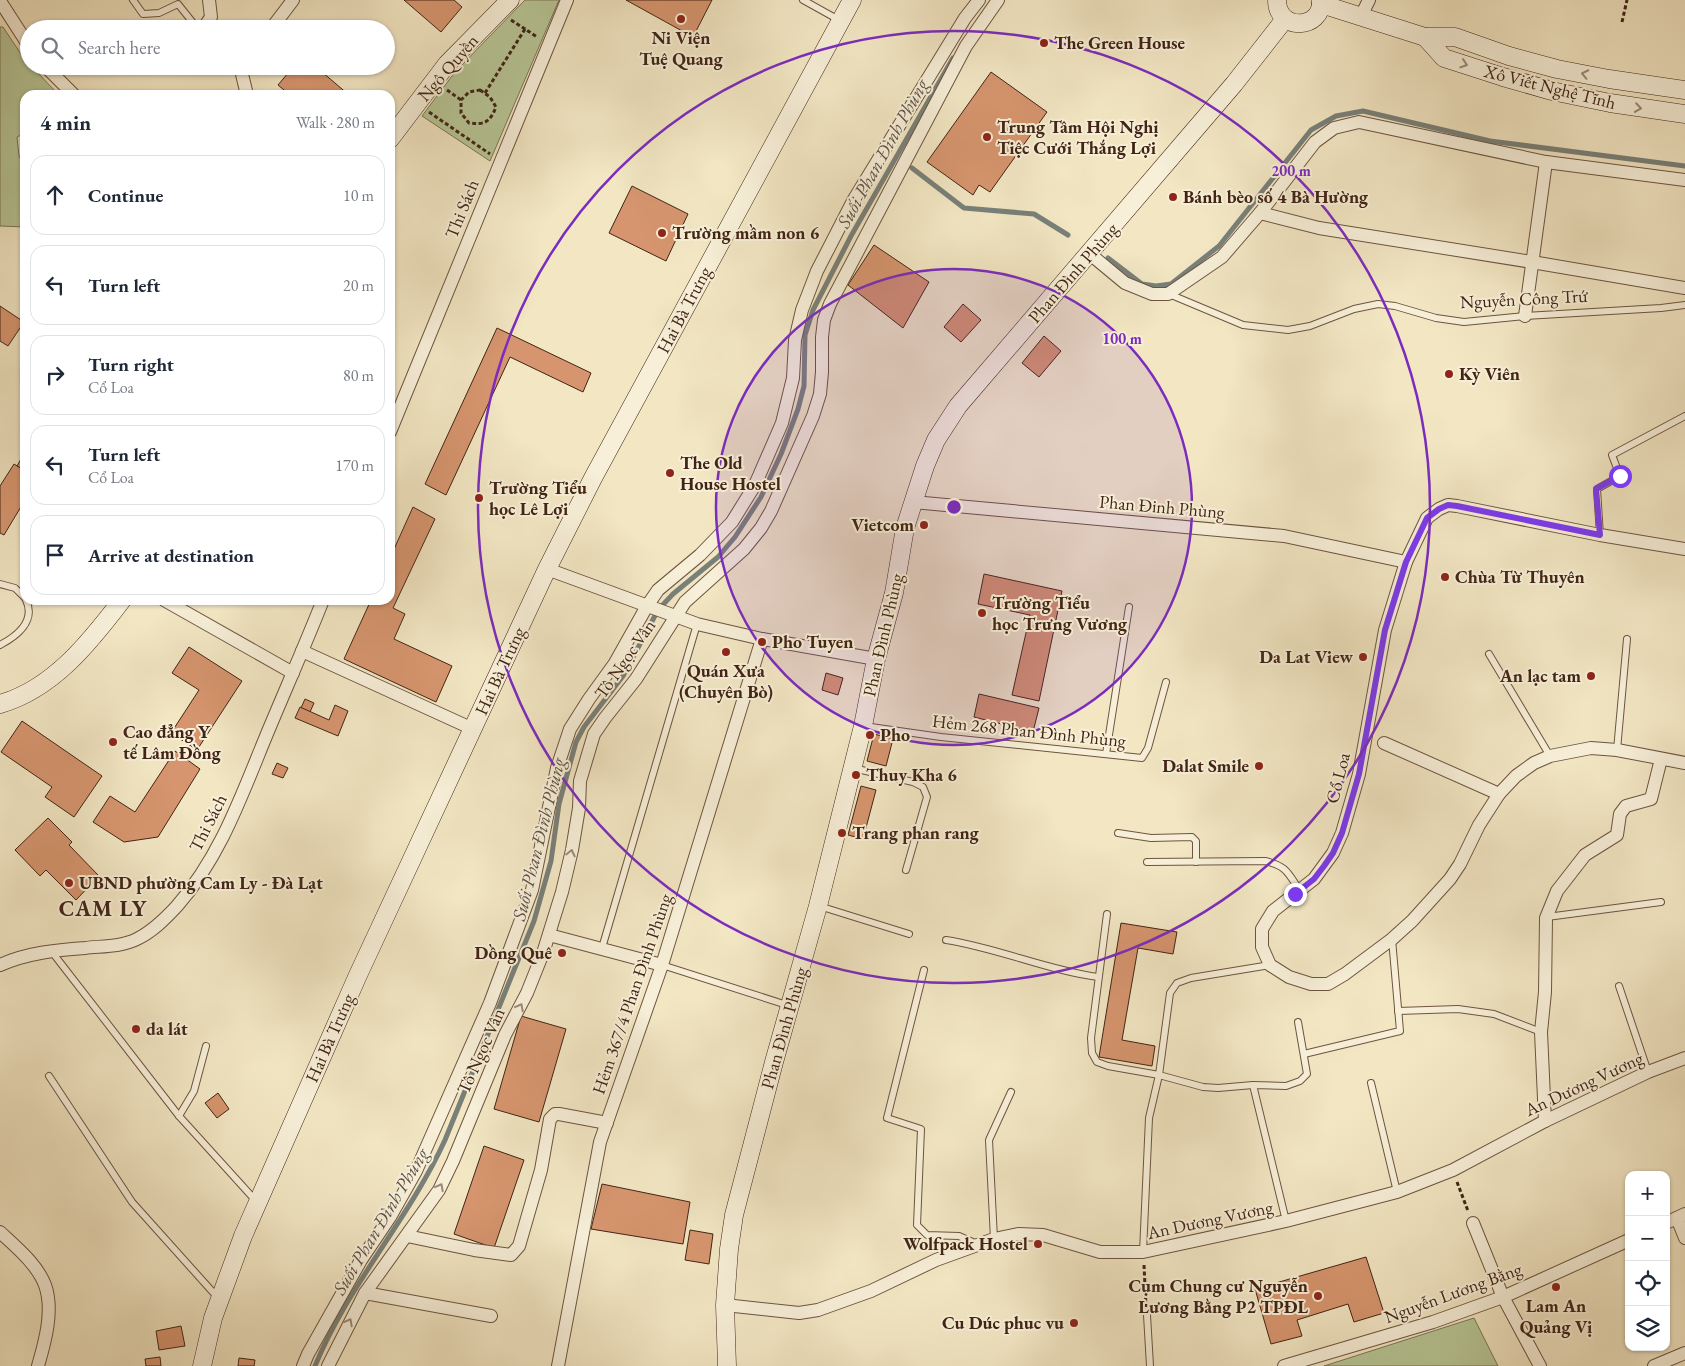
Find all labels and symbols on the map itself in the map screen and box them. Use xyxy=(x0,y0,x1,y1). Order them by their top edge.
marker: Ni Viện Tuệ Quang xyxy=(675,13,687,25)
place label: Ni Viện Tuệ Quang xyxy=(639,26,724,70)
street label: Ngô Quyền xyxy=(412,29,483,106)
place label: The Green House xyxy=(1054,31,1186,54)
marker: The Green House xyxy=(1038,37,1050,49)
one-way arrow xyxy=(1459,58,1467,68)
street label: Xô Viết Nghệ Tĩnh xyxy=(1481,59,1618,114)
one-way arrow xyxy=(1581,70,1589,80)
water label: Suối Phan Đình Phùng xyxy=(830,73,934,233)
one-way arrow xyxy=(1634,102,1642,112)
place label: Trung Tâm Hội Nghị Tiệc Cưới Thắng Lợi xyxy=(997,115,1159,159)
marker: Trung Tâm Hội Nghị Tiệc Cưới Thắng Lợi xyxy=(981,131,993,143)
text: 200 m xyxy=(1271,161,1311,180)
street label: Thi Sách xyxy=(439,176,484,242)
place label: Bánh bèo số 4 Bà Hường xyxy=(1183,185,1369,208)
marker: Bánh bèo số 4 Bà Hường xyxy=(1167,191,1179,203)
street label: Phan Đình Phùng xyxy=(1023,218,1123,328)
place label: Trường mầm non 6 xyxy=(672,221,820,244)
marker: Trường mầm non 6 xyxy=(656,227,668,239)
street label: Hai Bà Trưng xyxy=(651,262,716,357)
street label: Nguyễn Công Trứ xyxy=(1459,284,1589,313)
text: 100 m xyxy=(1102,329,1142,348)
place label: Kỳ Viên xyxy=(1459,362,1520,385)
marker: Kỳ Viên xyxy=(1443,368,1455,380)
place label: The Old House Hostel xyxy=(680,451,781,495)
route start xyxy=(1609,465,1632,488)
marker: The Old House Hostel xyxy=(664,467,676,479)
place label: Trường Tiểu học Lê Lợi xyxy=(489,476,587,520)
street label: Phan Đinh Phùng xyxy=(1098,490,1226,523)
marker: Trường Tiểu học Lê Lợi xyxy=(473,492,485,504)
centre of rings xyxy=(945,498,963,516)
place label: Vietcom xyxy=(851,513,914,536)
marker: Vietcom xyxy=(918,519,930,531)
place label: Chùa Từ Thuyên xyxy=(1455,565,1585,588)
street label: Phan Đình Phùng xyxy=(857,571,908,699)
marker: Chùa Từ Thuyên xyxy=(1439,571,1451,583)
place label: Trường Tiểu học Trưng Vương xyxy=(992,591,1128,635)
marker: Trường Tiểu học Trưng Vương xyxy=(976,607,988,619)
street label: Tô Ngọc Vân xyxy=(589,614,661,703)
street label: Hai Bà Trưng xyxy=(469,623,530,719)
place label: Pho Tuyen xyxy=(772,630,854,653)
marker: Pho Tuyen xyxy=(756,636,768,648)
place label: Da Lat View xyxy=(1259,645,1353,668)
marker: Quán Xưa (Chuyên Bò) xyxy=(720,646,732,658)
marker: Da Lat View xyxy=(1357,651,1369,663)
place label: Quán Xưa (Chuyên Bò) xyxy=(679,659,773,703)
place label: An lạc tam xyxy=(1499,664,1581,687)
marker: An lạc tam xyxy=(1585,670,1597,682)
street label: Hẻm 268 Phan Đình Phùng xyxy=(931,709,1127,752)
place label: Cao đẳng Y tế Lâm Đồng xyxy=(123,720,222,764)
place label: Pho xyxy=(880,723,910,746)
marker: Pho xyxy=(864,729,876,741)
marker: Cao đẳng Y tế Lâm Đồng xyxy=(107,736,119,748)
street label: Cổ Loa xyxy=(1320,749,1355,806)
water label: Suối Phan Đình Phùng xyxy=(506,754,571,924)
place label: Dalat Smile xyxy=(1162,754,1249,777)
marker: Dalat Smile xyxy=(1253,760,1265,772)
place label: Thuy Kha 6 xyxy=(866,763,957,786)
marker: Thuy Kha 6 xyxy=(850,769,862,781)
street label: Thi Sách xyxy=(183,790,232,855)
place label: Trang phan rang xyxy=(852,821,980,844)
marker: Trang phan rang xyxy=(836,827,848,839)
one-way arrow xyxy=(565,849,576,858)
place label: UBND phường Cam Ly - Đà Lạt xyxy=(79,871,323,894)
marker: UBND phường Cam Ly - Đà Lạt xyxy=(63,877,75,889)
route end xyxy=(1284,883,1307,906)
street label: Hẻm 367/4 Phan Đình Phùng xyxy=(586,890,677,1097)
district label: CAM LY xyxy=(59,894,148,923)
place label: Dồng Quê xyxy=(475,941,552,964)
marker: Dồng Quê xyxy=(556,947,568,959)
street label: Phan Đình Phùng xyxy=(755,964,812,1092)
street label: Hai Bà Trưng xyxy=(300,990,359,1086)
one-way arrow xyxy=(514,1003,524,1012)
street label: Tô Ngọc Vân xyxy=(451,1004,510,1097)
place label: da lát xyxy=(146,1017,188,1040)
marker: da lát xyxy=(130,1023,142,1035)
street label: An Dương Vương xyxy=(1520,1046,1647,1121)
water label: Suối Phan Đình Phùng xyxy=(326,1142,435,1300)
one-way arrow xyxy=(434,1184,444,1193)
street label: An Dương Vương xyxy=(1144,1195,1275,1244)
place label: Wolfpack Hostel xyxy=(903,1232,1028,1255)
marker: Wolfpack Hostel xyxy=(1032,1238,1044,1250)
street label: Nguyễn Lương Bằng xyxy=(1381,1257,1525,1328)
place label: Cụm Chung cư Nguyễn Lương Bằng P2 TPĐL xyxy=(1129,1274,1308,1318)
marker: Lam An Quảng Vị xyxy=(1550,1281,1562,1293)
marker: Cụm Chung cư Nguyễn Lương Bằng P2 TPĐL xyxy=(1312,1290,1324,1302)
place label: Lam An Quảng Vị xyxy=(1520,1294,1593,1338)
place label: Cu Dúc phuc vu xyxy=(942,1311,1064,1334)
marker: Cu Dúc phuc vu xyxy=(1068,1317,1080,1329)
one-way arrow xyxy=(343,1318,353,1327)

